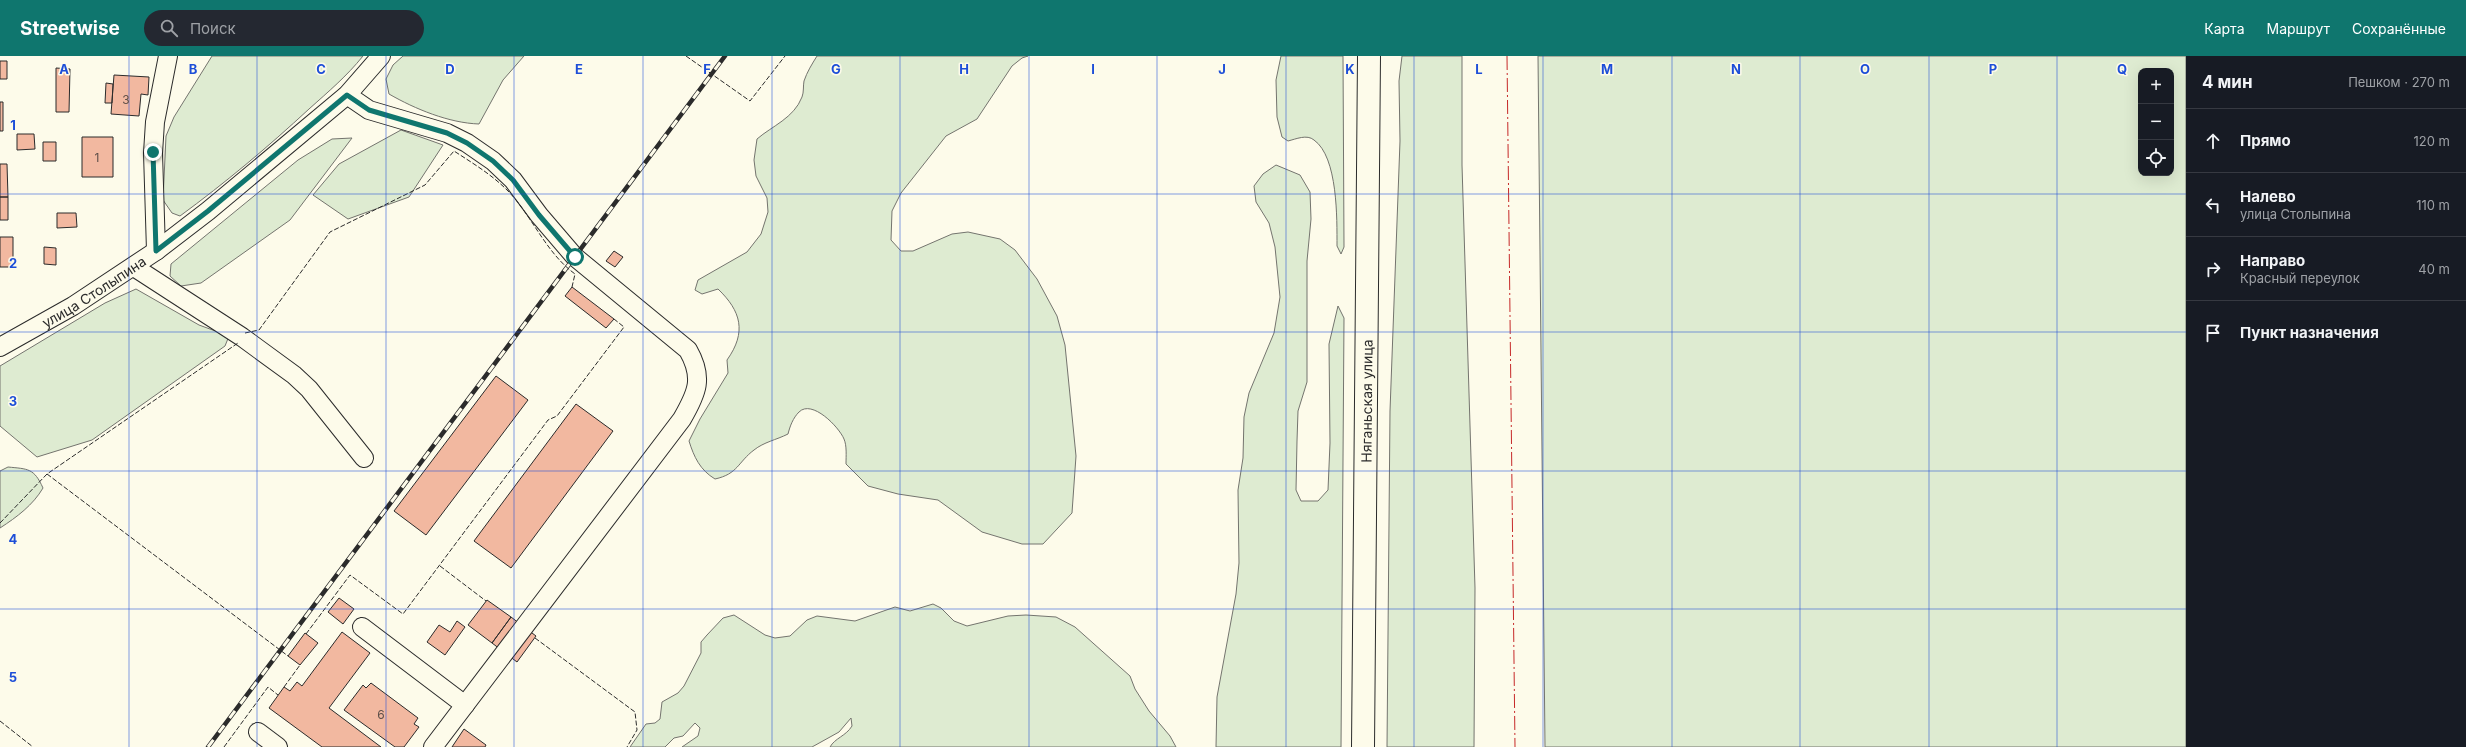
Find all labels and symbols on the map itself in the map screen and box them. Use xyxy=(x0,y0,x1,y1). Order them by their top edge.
text: A xyxy=(59,61,69,77)
text: B xyxy=(189,61,198,77)
text: C xyxy=(316,61,326,77)
text: D xyxy=(445,61,455,77)
text: E xyxy=(575,61,583,77)
text: F xyxy=(703,61,711,77)
text: G xyxy=(831,61,841,77)
text: H xyxy=(959,61,969,77)
text: I xyxy=(1091,61,1095,77)
text: J xyxy=(1218,61,1226,77)
text: K xyxy=(1345,61,1355,77)
text: L xyxy=(1475,61,1483,77)
text: M xyxy=(1601,61,1613,77)
text: N xyxy=(1731,61,1741,77)
text: O xyxy=(1860,61,1870,77)
text: P xyxy=(1989,61,1997,77)
text: Q xyxy=(2117,61,2127,77)
house number: 3 xyxy=(122,92,130,107)
text: 1 xyxy=(10,117,16,133)
route end xyxy=(144,143,162,161)
house number: 1 xyxy=(95,150,99,165)
route start xyxy=(566,248,584,266)
street label: улица Столыпина xyxy=(39,252,149,330)
text: 2 xyxy=(9,255,17,271)
street label: Няганьская улица xyxy=(1357,339,1375,463)
text: 3 xyxy=(9,393,17,409)
text: 4 xyxy=(9,531,18,547)
text: 5 xyxy=(9,669,17,685)
house number: 6 xyxy=(377,707,385,722)

